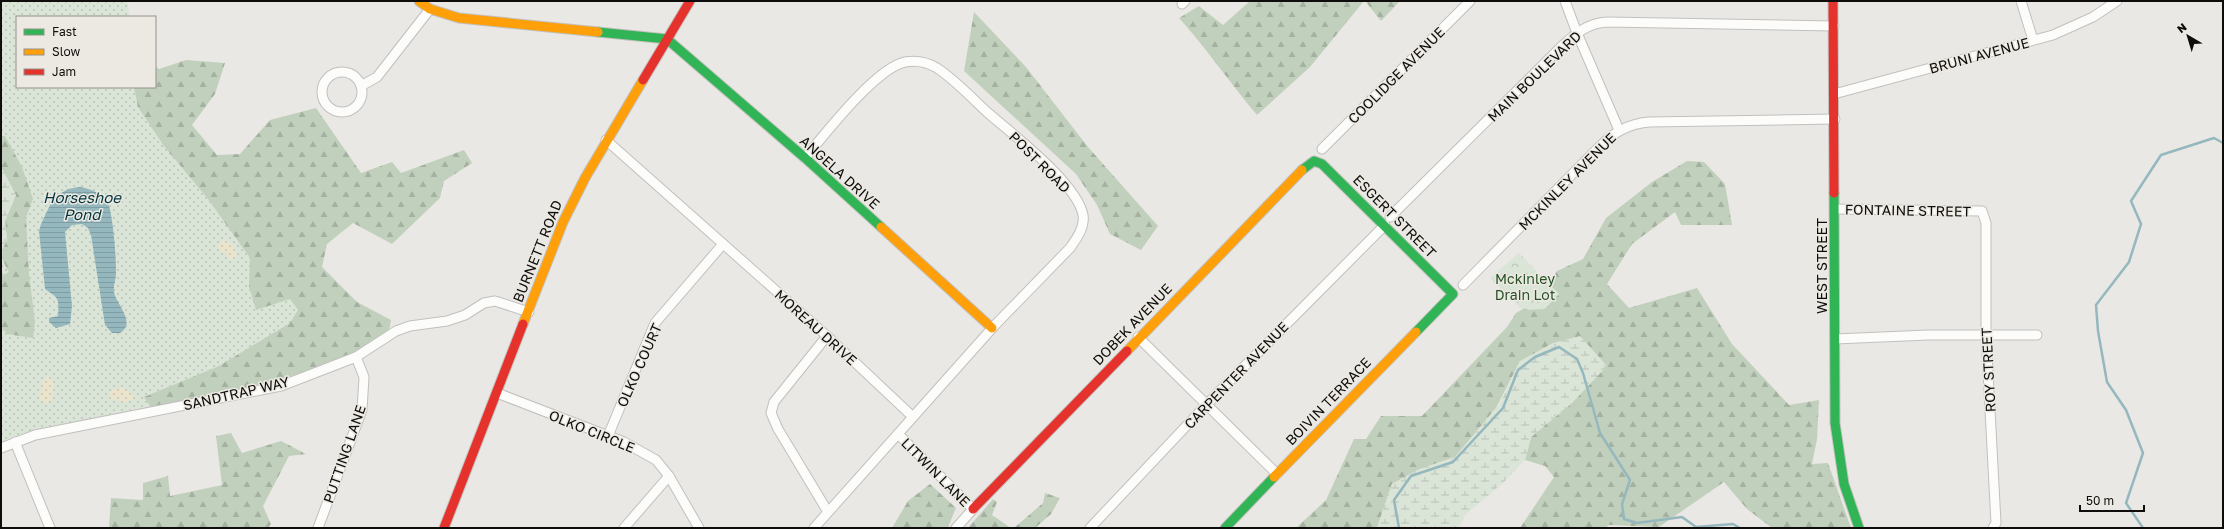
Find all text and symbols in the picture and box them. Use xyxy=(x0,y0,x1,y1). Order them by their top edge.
legend xyxy=(16,16,156,88)
north arrow xyxy=(2168,16,2208,56)
text: N xyxy=(2174,20,2189,35)
street label: COOLIDGE AVENUE xyxy=(1344,23,1448,127)
text: Fast xyxy=(52,24,77,39)
street label: MAIN BOULEVARD xyxy=(1484,27,1584,125)
street label: BRUNI AVENUE xyxy=(1927,33,2031,77)
text: Slow xyxy=(52,44,80,59)
text: Jam xyxy=(52,64,76,79)
street label: POST ROAD xyxy=(1006,128,1074,196)
street label: MCKINLEY AVENUE xyxy=(1515,129,1619,233)
street label: ANGELA DRIVE xyxy=(797,132,883,212)
street label: ESGERT STREET xyxy=(1350,171,1440,261)
water label: Horseshoe Pond xyxy=(43,188,122,223)
street label: BURNETT ROAD xyxy=(509,197,565,305)
street label: FONTAINE STREET xyxy=(1845,200,1972,220)
street label: WEST STREET xyxy=(1813,218,1830,314)
park label: Mckinley Drain Lot xyxy=(1495,270,1555,303)
street label: DOBEK AVENUE xyxy=(1089,280,1175,368)
street label: MOREAU DRIVE xyxy=(771,286,861,368)
street label: CARPENTER AVENUE xyxy=(1181,318,1291,432)
street label: OLKO COURT xyxy=(613,320,665,409)
street label: ROY STREET xyxy=(1977,327,1999,413)
street label: BOIVIN TERRACE xyxy=(1282,354,1374,448)
street label: SANDTRAP WAY xyxy=(181,373,291,413)
street label: PUTTING LANE xyxy=(319,403,369,505)
street label: OLKO CIRCLE xyxy=(547,406,637,456)
street label: LITWIN LANE xyxy=(898,434,974,510)
scale bar xyxy=(2080,487,2144,513)
text: 50 m xyxy=(2086,493,2114,508)

